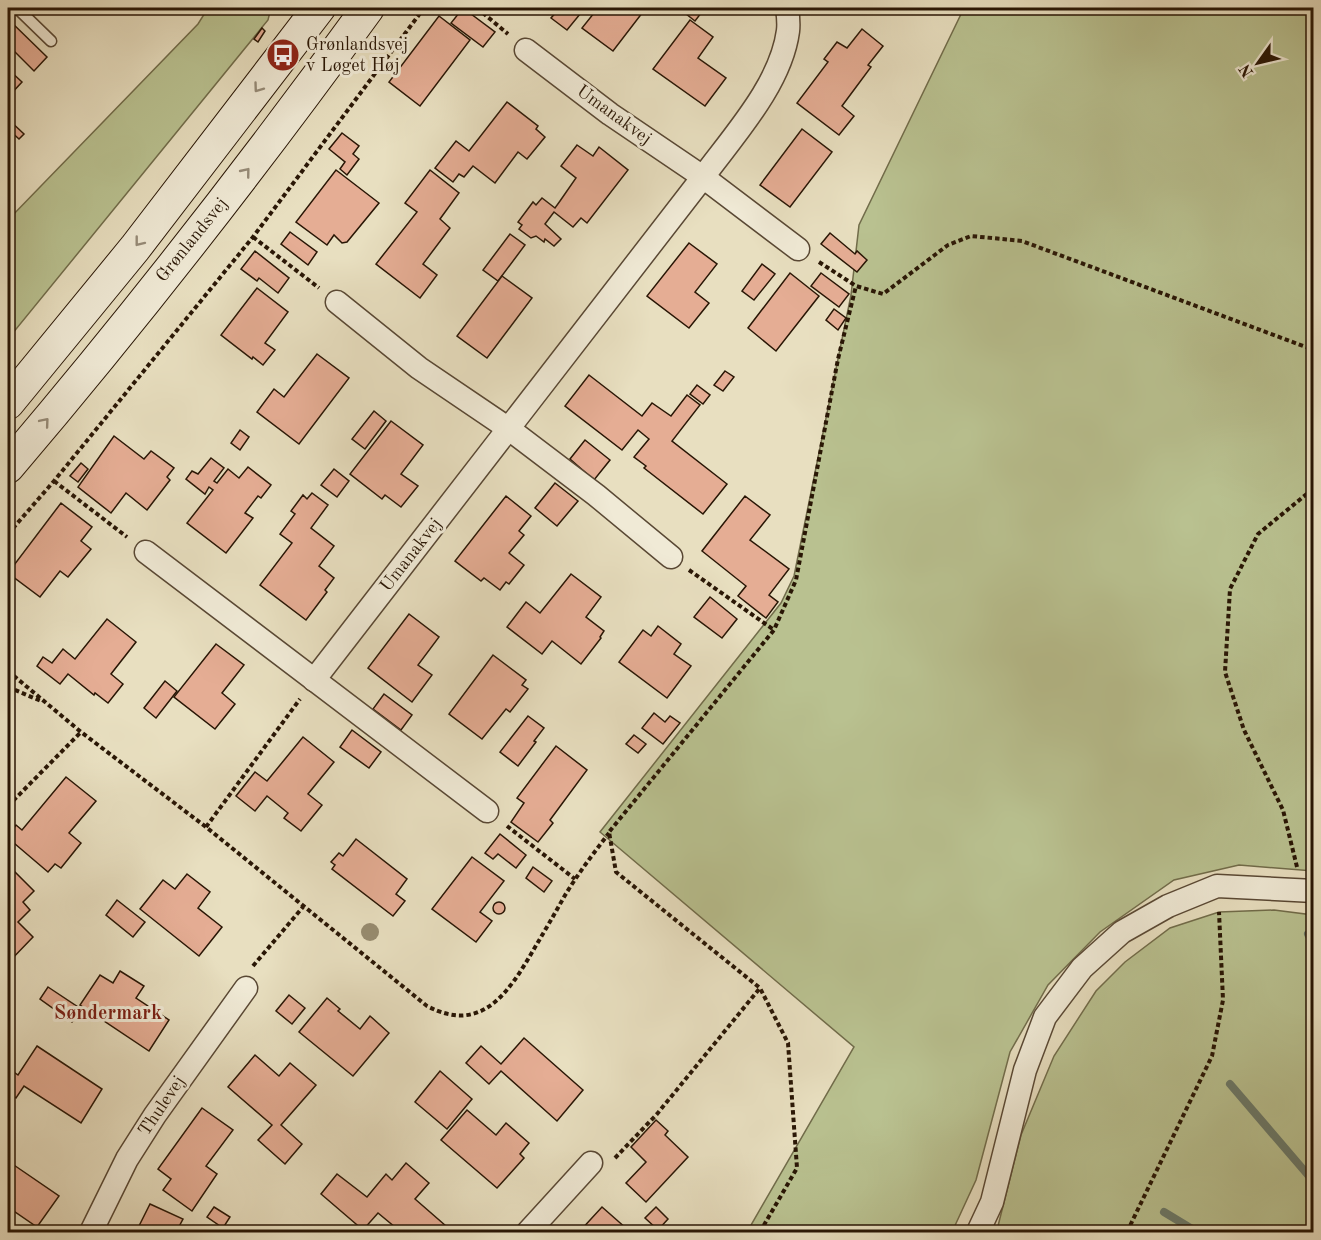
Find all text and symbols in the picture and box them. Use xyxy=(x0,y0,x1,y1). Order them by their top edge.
north arrow xyxy=(1228,33,1288,93)
place label: Grønlandsvej v Løget Høj xyxy=(306,36,408,75)
bus stop icon: Grønlandsvej v Løget Høj xyxy=(265,37,301,73)
text: N xyxy=(1237,60,1257,80)
one-way arrow xyxy=(254,81,265,92)
street label: Umanakvej xyxy=(573,82,655,148)
one-way arrow xyxy=(239,168,250,179)
street label: Grønlandsvej xyxy=(153,195,231,285)
one-way arrow xyxy=(135,235,146,246)
one-way arrow xyxy=(38,418,49,429)
street label: Umanakvej xyxy=(377,515,445,595)
district label: Søndermark xyxy=(54,1004,162,1024)
street label: Thulevej xyxy=(135,1073,189,1139)

